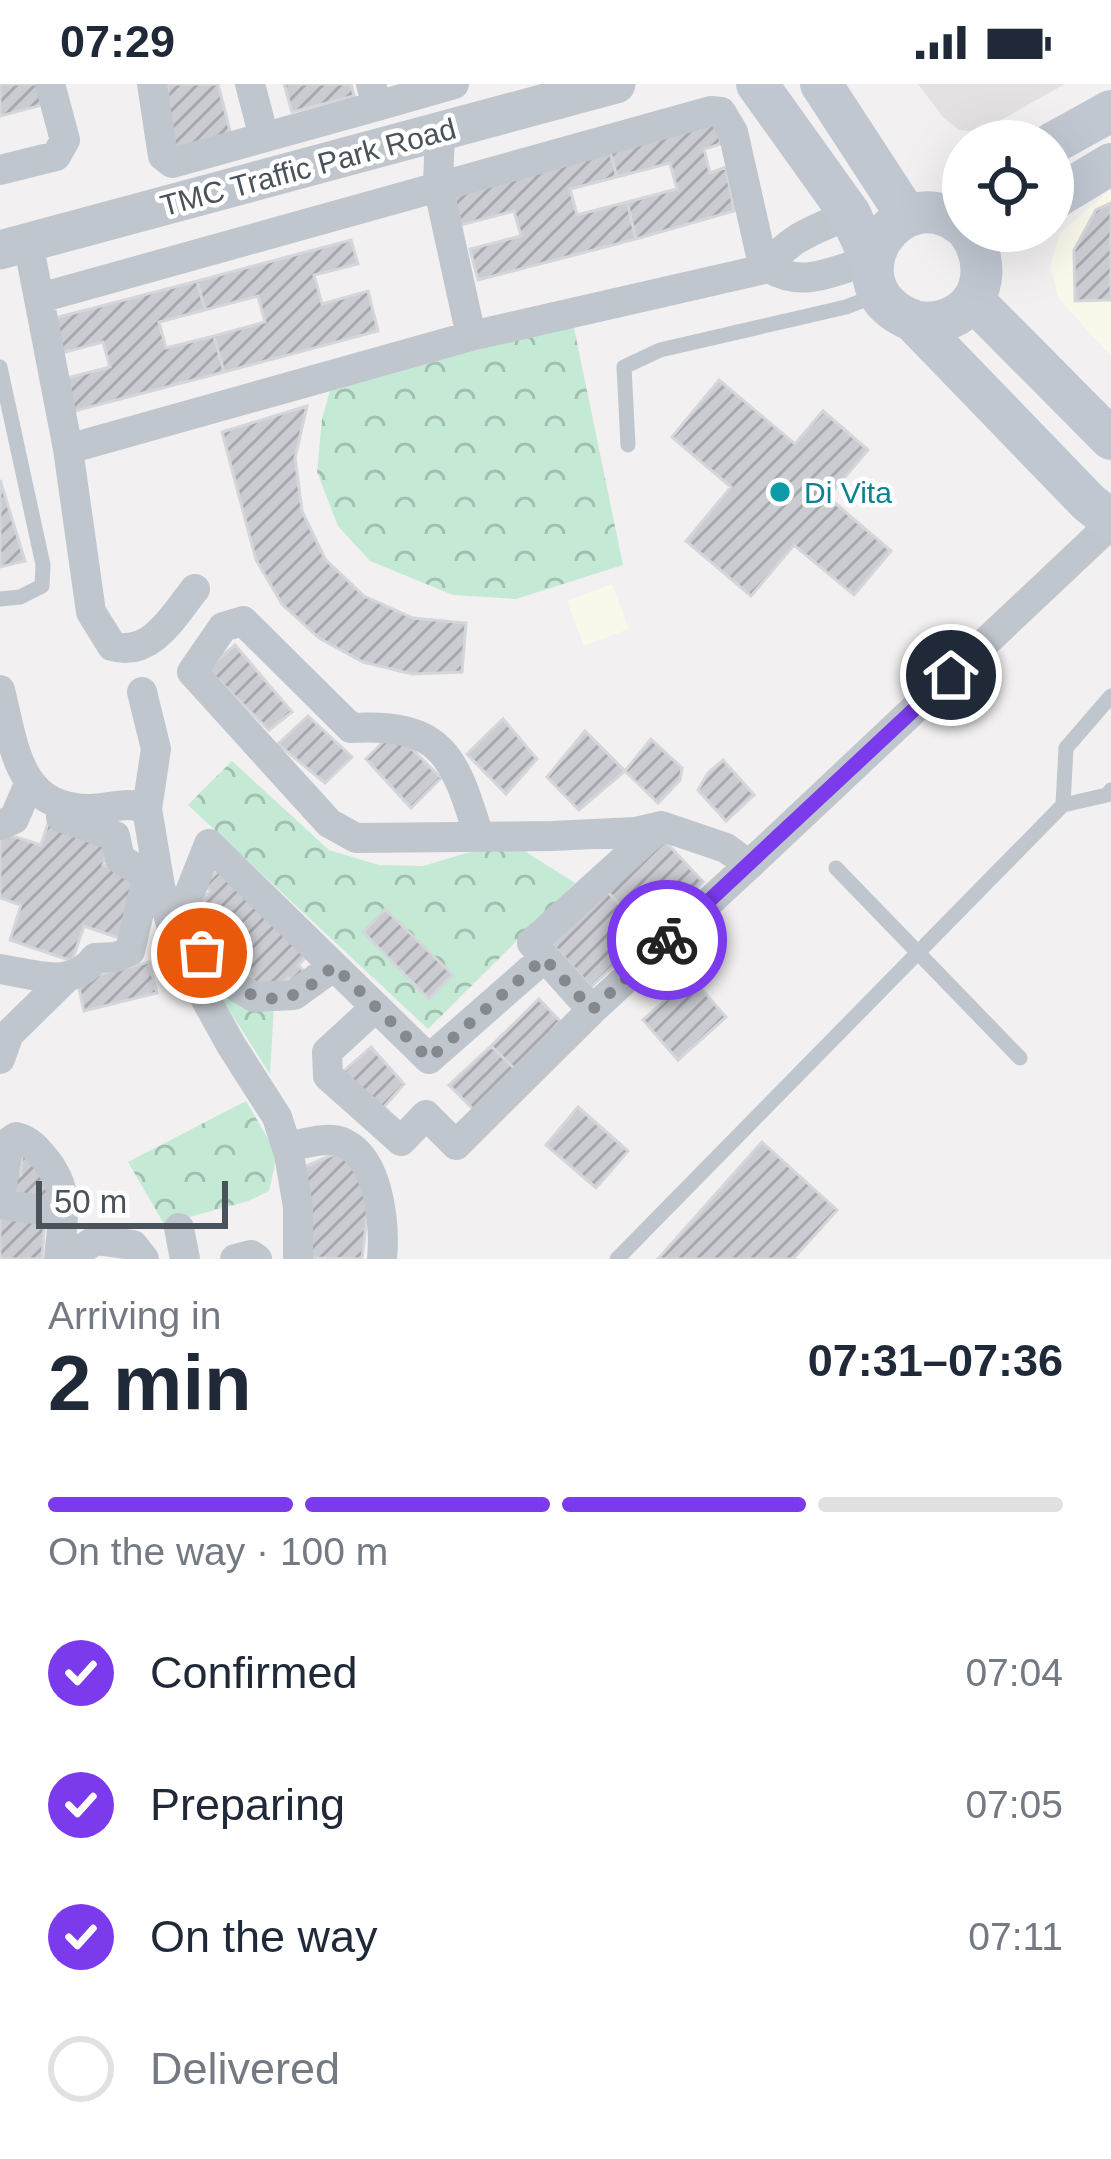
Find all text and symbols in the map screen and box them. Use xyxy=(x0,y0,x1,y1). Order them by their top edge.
text: 07:29 xyxy=(60,16,175,67)
street label: TMC Traffic Park Road xyxy=(157,112,459,222)
map controls xyxy=(942,120,1074,252)
button: locate xyxy=(942,120,1074,252)
place label: Di Vita xyxy=(804,476,892,509)
marker: Di Vita xyxy=(767,479,793,505)
pin xyxy=(900,624,1002,726)
icon: home xyxy=(918,642,984,708)
courier xyxy=(607,880,727,1000)
pin xyxy=(151,902,253,1004)
icon: bike xyxy=(634,907,700,973)
icon: bag xyxy=(169,920,235,986)
scale bar xyxy=(36,1175,228,1228)
text: 50 m xyxy=(54,1183,127,1220)
text: Arriving in xyxy=(48,1294,221,1337)
text: 07:31–07:36 xyxy=(808,1335,1063,1386)
text: 2 min xyxy=(48,1339,252,1427)
text: On the way · 100 m xyxy=(48,1530,388,1573)
icon: check xyxy=(48,1640,114,1706)
text: Confirmed xyxy=(150,1647,358,1698)
text: 07:04 xyxy=(965,1651,1063,1694)
icon: check xyxy=(48,1772,114,1838)
text: Preparing xyxy=(150,1779,345,1830)
text: 07:05 xyxy=(965,1783,1063,1826)
icon: check xyxy=(48,1904,114,1970)
text: On the way xyxy=(150,1911,378,1962)
text: 07:11 xyxy=(968,1915,1063,1958)
text: Delivered xyxy=(150,2043,340,2094)

